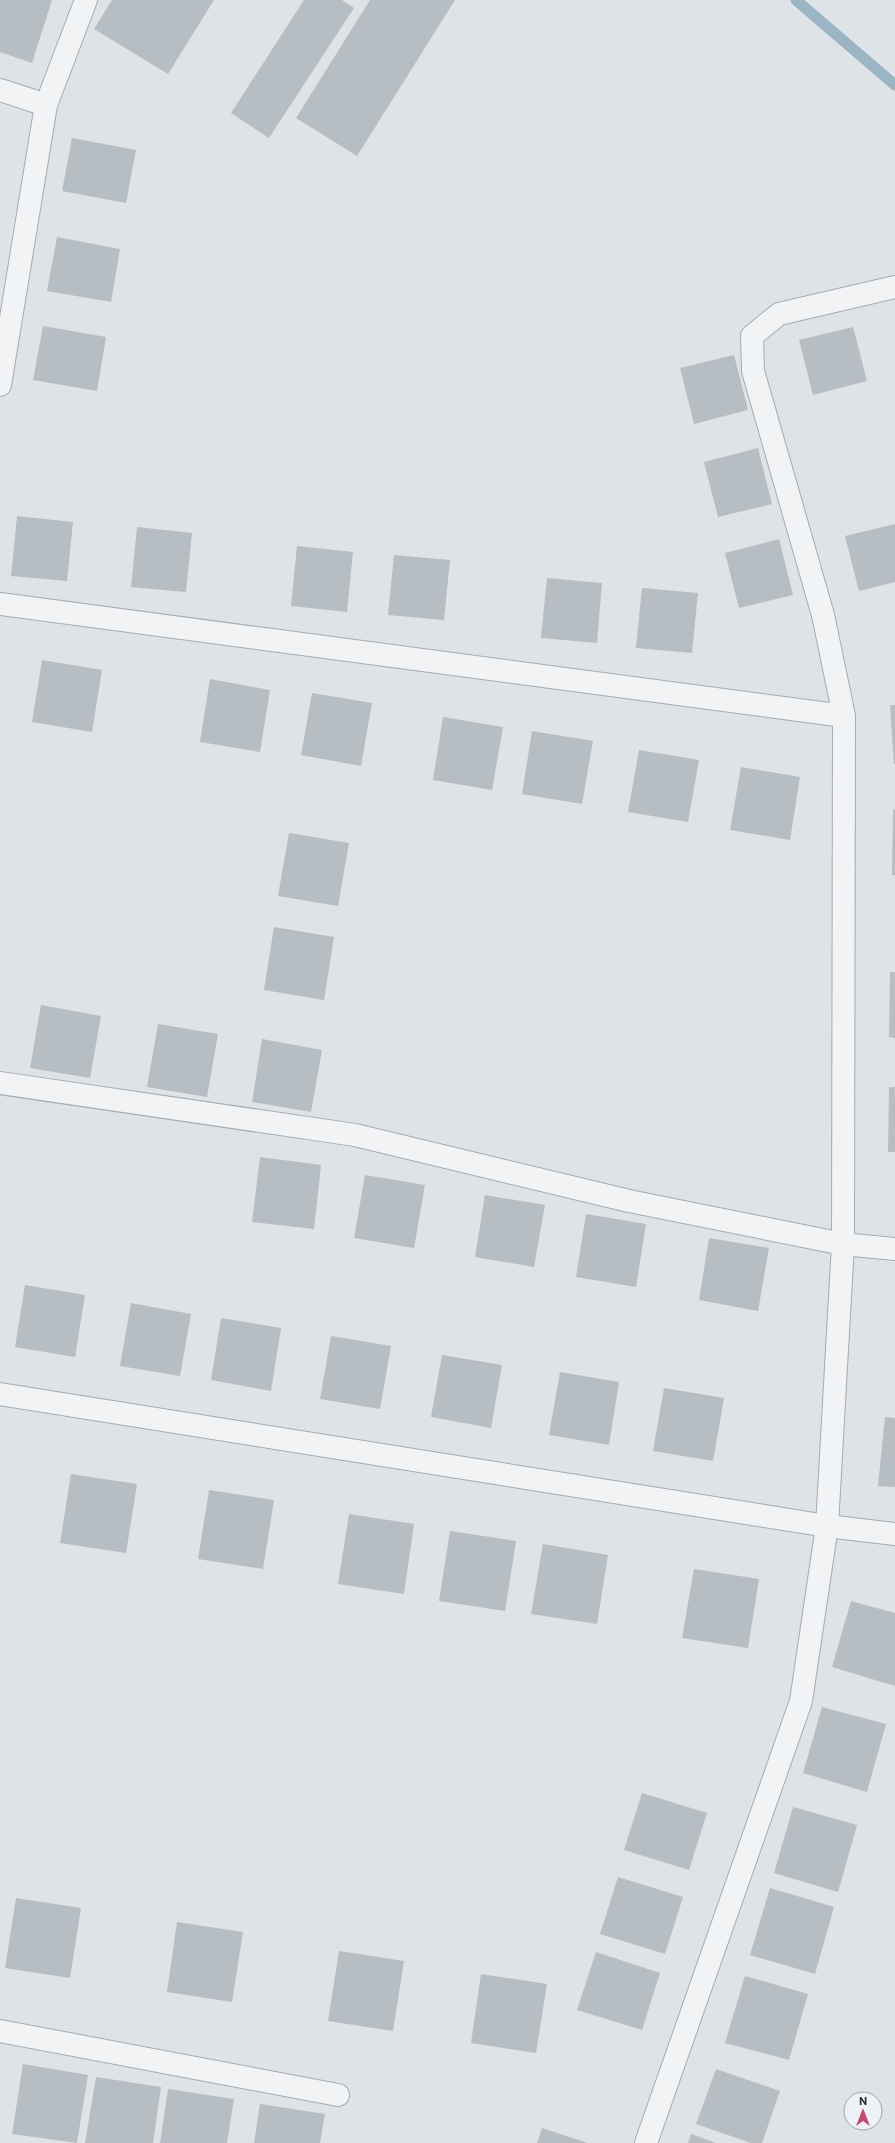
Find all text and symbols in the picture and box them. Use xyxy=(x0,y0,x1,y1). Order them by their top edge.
north arrow xyxy=(843,2091,883,2131)
text: N xyxy=(859,2094,867,2107)

